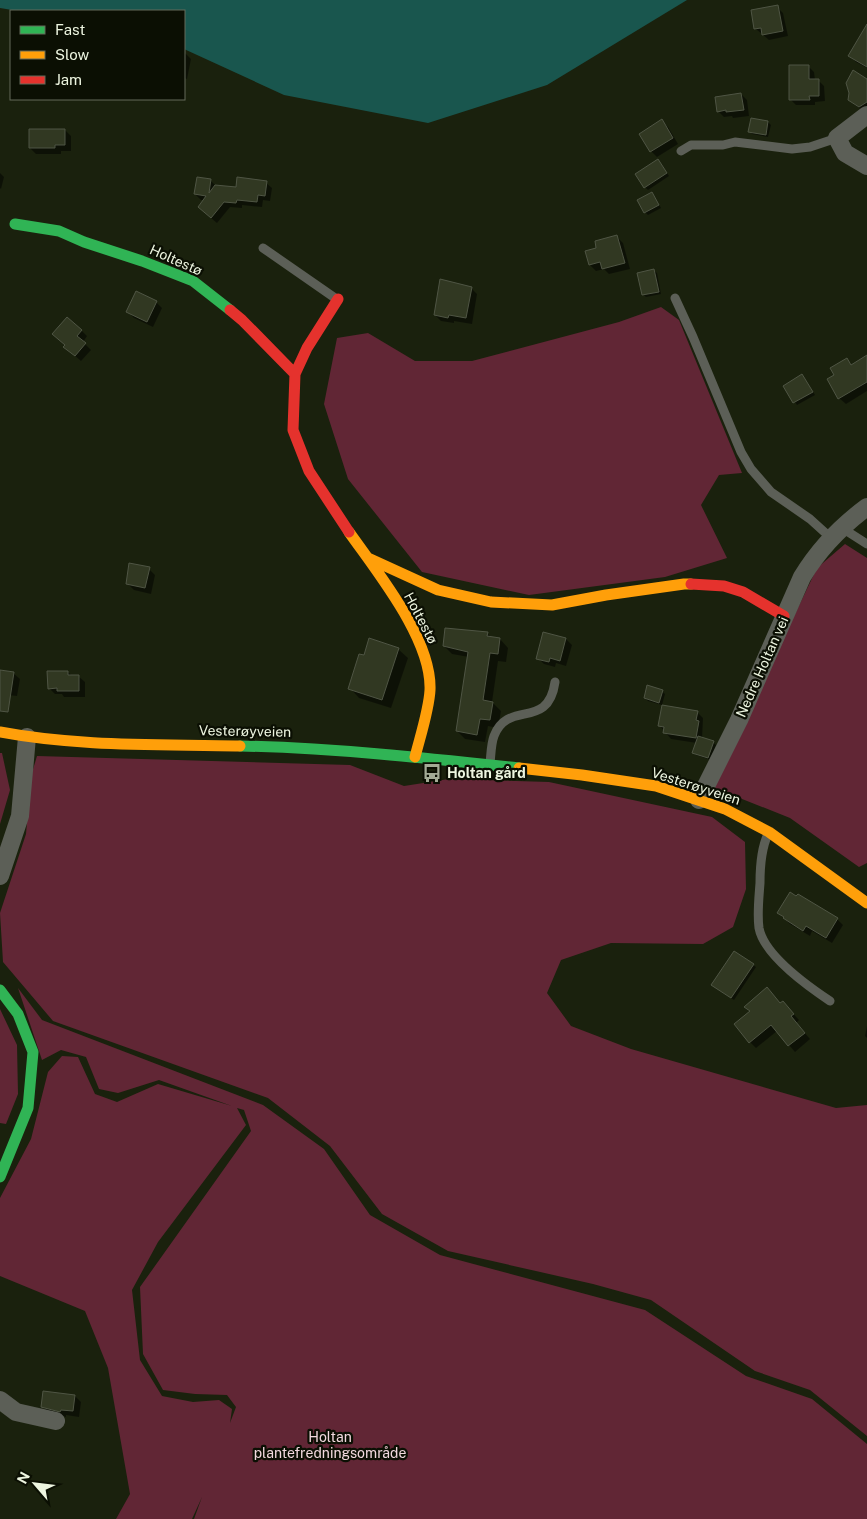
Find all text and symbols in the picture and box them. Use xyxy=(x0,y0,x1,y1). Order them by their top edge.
legend xyxy=(10,10,185,100)
text: Fast xyxy=(55,21,85,38)
text: Slow xyxy=(55,46,90,63)
text: Jam xyxy=(55,71,82,88)
street label: Holtestø xyxy=(147,241,205,279)
street label: Holtestø xyxy=(401,590,441,646)
street label: Nedre Holtan vei xyxy=(733,614,791,720)
street label: Vesterøyveien xyxy=(199,722,291,740)
bus stop icon: Holtan gård xyxy=(421,762,443,784)
street label: Vesterøyveien xyxy=(650,764,742,808)
place label: Holtan gård xyxy=(447,765,526,781)
park label: Holtan plantefredningsområde xyxy=(254,1429,406,1461)
north arrow xyxy=(10,1459,60,1509)
text: N xyxy=(14,1469,33,1486)

